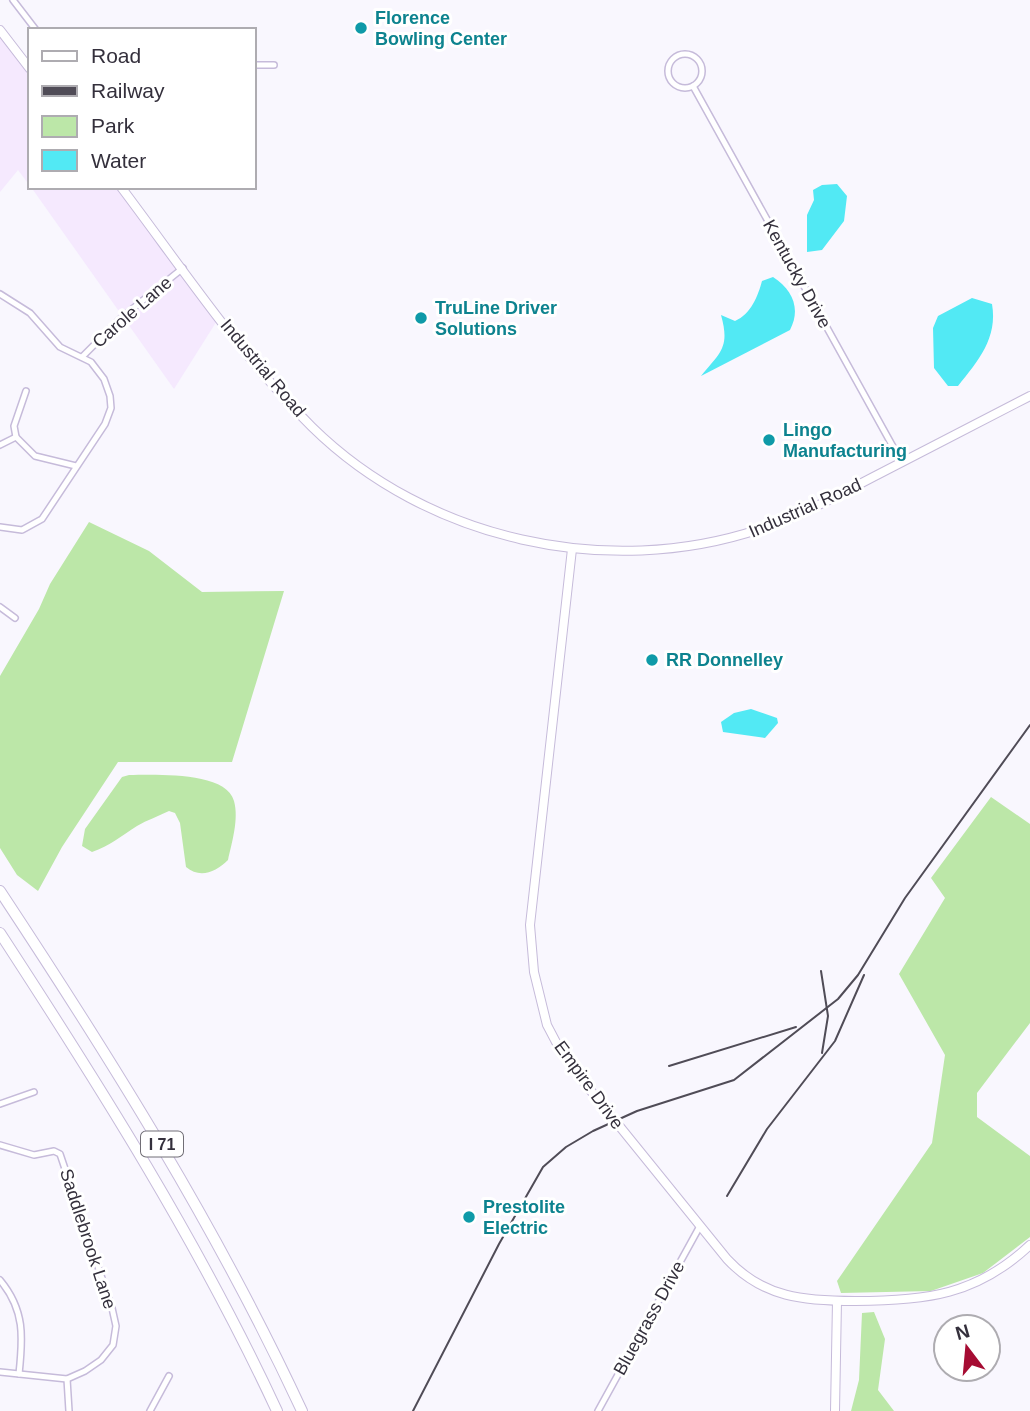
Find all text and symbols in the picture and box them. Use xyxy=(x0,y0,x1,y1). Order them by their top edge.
place label: Florence Bowling Center xyxy=(375,8,507,49)
marker: Florence Bowling Center xyxy=(353,20,369,36)
legend xyxy=(28,28,256,189)
text: Road xyxy=(91,44,141,67)
text: Railway xyxy=(91,79,165,102)
text: Park xyxy=(91,114,135,137)
text: Water xyxy=(91,149,146,172)
street label: Kentucky Drive xyxy=(759,216,835,332)
street label: Carole Lane xyxy=(88,272,176,352)
place label: TruLine Driver Solutions xyxy=(435,298,557,339)
marker: TruLine Driver Solutions xyxy=(413,310,429,326)
street label: Industrial Road xyxy=(216,315,310,421)
place label: Lingo Manufacturing xyxy=(783,420,907,461)
marker: Lingo Manufacturing xyxy=(761,432,777,448)
street label: Industrial Road xyxy=(746,474,864,542)
place label: RR Donnelley xyxy=(666,650,783,670)
marker: RR Donnelley xyxy=(644,652,660,668)
street label: Empire Drive xyxy=(550,1037,628,1133)
road number: I 71 xyxy=(141,1132,183,1156)
street label: Saddlebrook Lane xyxy=(56,1166,120,1312)
place label: Prestolite Electric xyxy=(483,1197,565,1238)
marker: Prestolite Electric xyxy=(461,1209,477,1225)
street label: Bluegrass Drive xyxy=(609,1258,689,1378)
north arrow xyxy=(932,1313,1002,1383)
text: N xyxy=(953,1320,972,1344)

